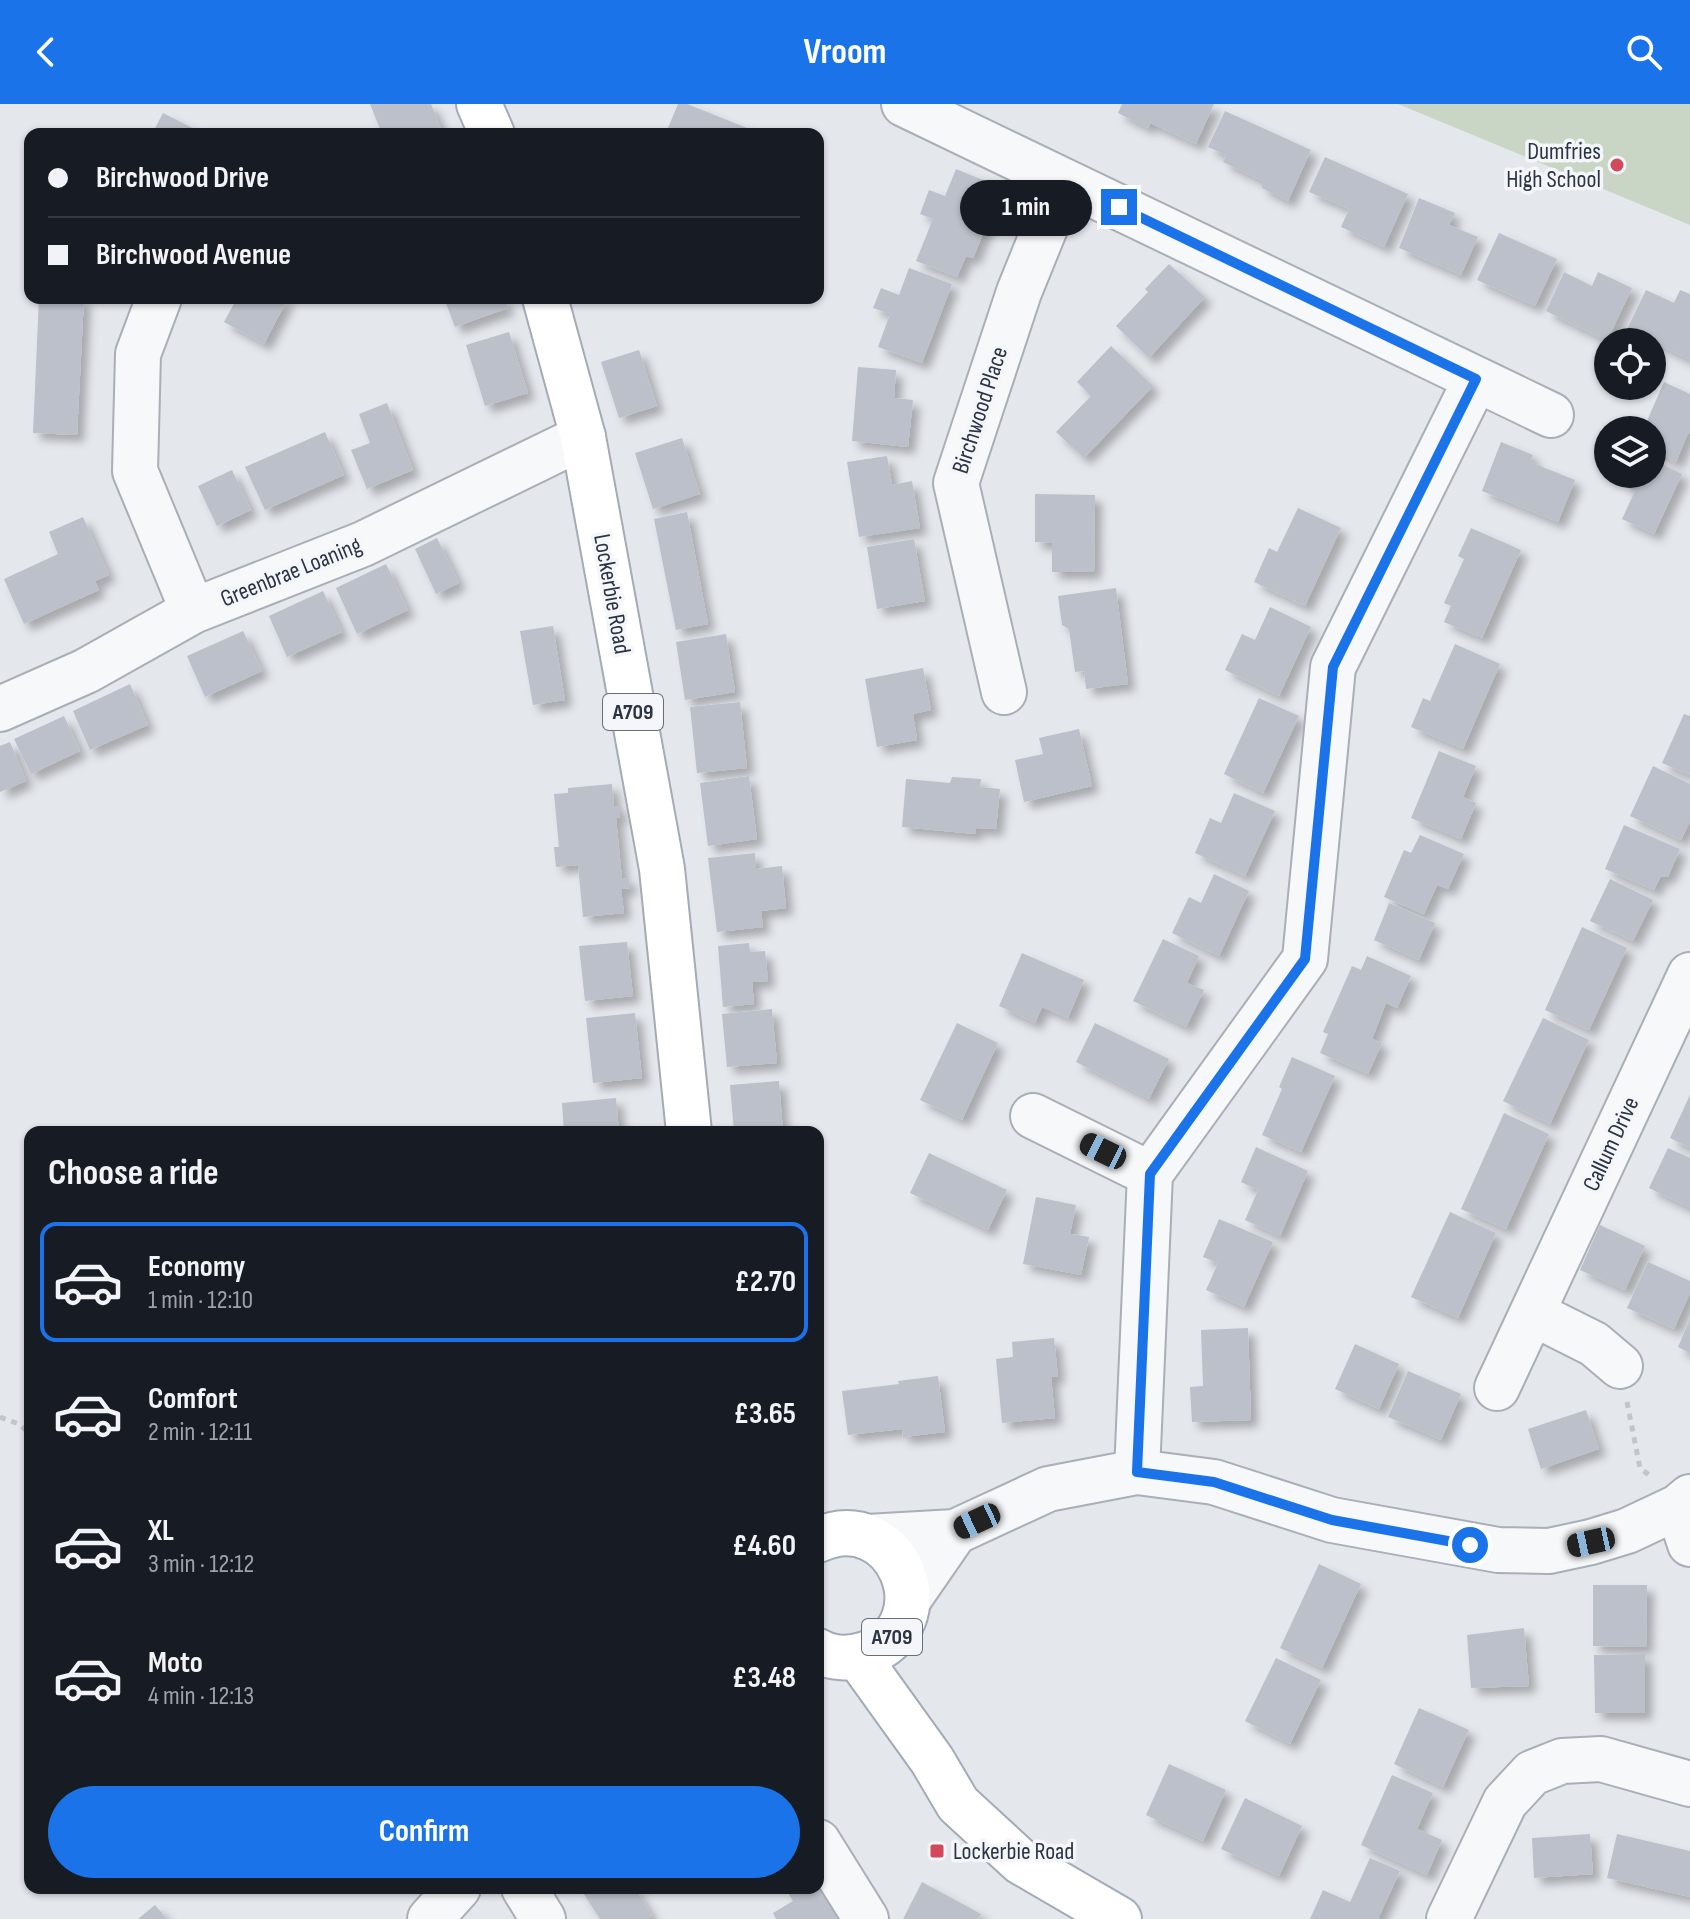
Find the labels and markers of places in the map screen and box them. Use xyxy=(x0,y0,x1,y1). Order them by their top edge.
place label: Dumfries High School xyxy=(1506,137,1601,194)
marker: Dumfries High School xyxy=(1608,156,1626,174)
place label: Lockerbie Road xyxy=(953,1837,1074,1866)
marker: Lockerbie Road xyxy=(928,1842,946,1860)

